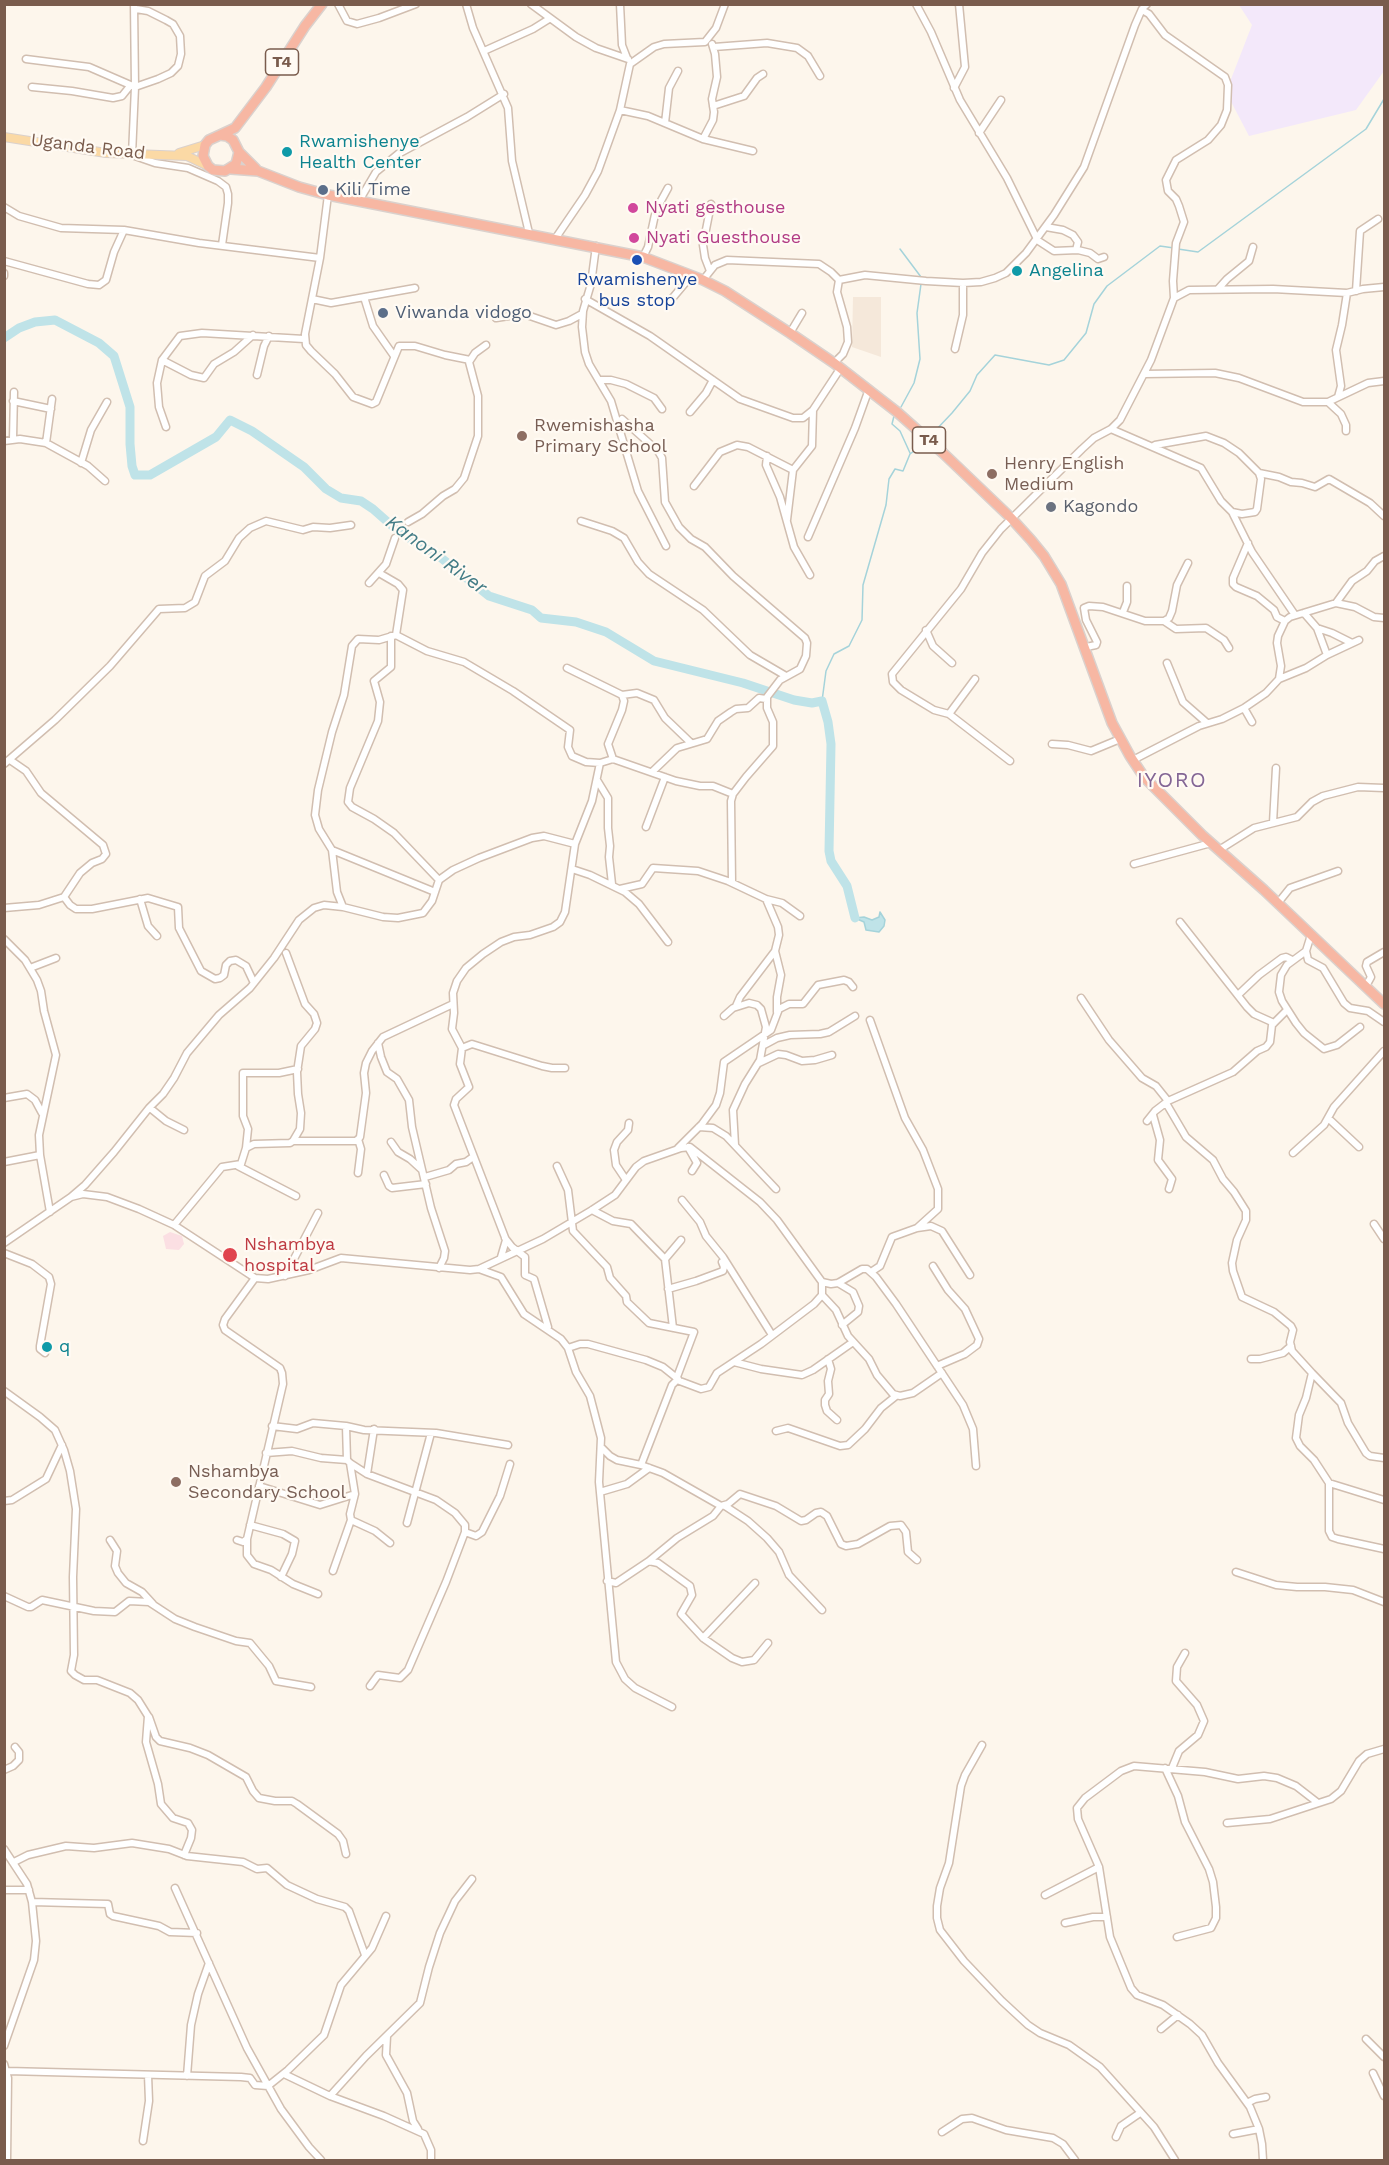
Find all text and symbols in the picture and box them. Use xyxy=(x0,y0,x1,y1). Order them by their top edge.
road number: T4 xyxy=(266,49,298,75)
street label: Uganda Road xyxy=(30,129,146,165)
place label: Rwamishenye Health Center xyxy=(299,131,422,174)
marker: Rwamishenye Health Center xyxy=(280,145,294,159)
place label: Kili Time xyxy=(335,179,411,201)
marker: Kili Time xyxy=(316,183,330,197)
place label: Nyati gesthouse xyxy=(645,197,785,219)
marker: Nyati gesthouse xyxy=(626,201,640,215)
place label: Nyati Guesthouse xyxy=(646,227,801,249)
marker: Nyati Guesthouse xyxy=(627,231,641,245)
marker: Rwamishenye bus stop xyxy=(630,253,644,267)
place label: Angelina xyxy=(1029,260,1104,282)
marker: Angelina xyxy=(1010,264,1024,278)
place label: Rwamishenye bus stop xyxy=(577,269,697,312)
place label: Viwanda vidogo xyxy=(395,302,532,324)
marker: Viwanda vidogo xyxy=(376,306,390,320)
place label: Rwemishasha Primary School xyxy=(534,415,667,458)
road number: T4 xyxy=(912,427,946,453)
marker: Rwemishasha Primary School xyxy=(515,429,529,443)
place label: Henry English Medium xyxy=(1004,453,1124,496)
marker: Henry English Medium xyxy=(985,467,999,481)
place label: Kagondo xyxy=(1063,496,1138,518)
marker: Kagondo xyxy=(1044,500,1058,514)
water label: Kanoni River xyxy=(381,510,491,600)
district label: IYORO xyxy=(1137,768,1207,794)
place label: Nshambya hospital xyxy=(244,1234,335,1276)
marker: Nshambya hospital xyxy=(221,1246,239,1264)
place label: q xyxy=(59,1336,70,1358)
marker: q xyxy=(40,1340,54,1354)
place label: Nshambya Secondary School xyxy=(188,1461,346,1504)
marker: Nshambya Secondary School xyxy=(169,1475,183,1489)

